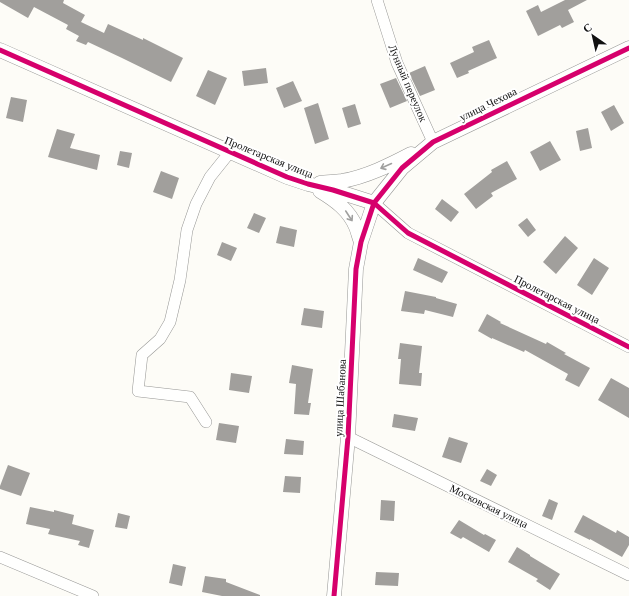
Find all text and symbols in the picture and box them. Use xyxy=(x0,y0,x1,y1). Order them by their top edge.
north arrow xyxy=(573,16,613,56)
text: С xyxy=(581,20,594,35)
street label: Лунный переулок xyxy=(386,43,430,124)
street label: улица Чехова xyxy=(457,85,519,123)
street label: Пролетарская улица xyxy=(223,134,315,180)
one-way arrow xyxy=(380,163,392,170)
one-way arrow xyxy=(345,210,353,221)
street label: Пролетарская улица xyxy=(512,272,602,326)
street label: улица Шабанова xyxy=(332,359,348,437)
street label: Московская улица xyxy=(448,482,530,530)

